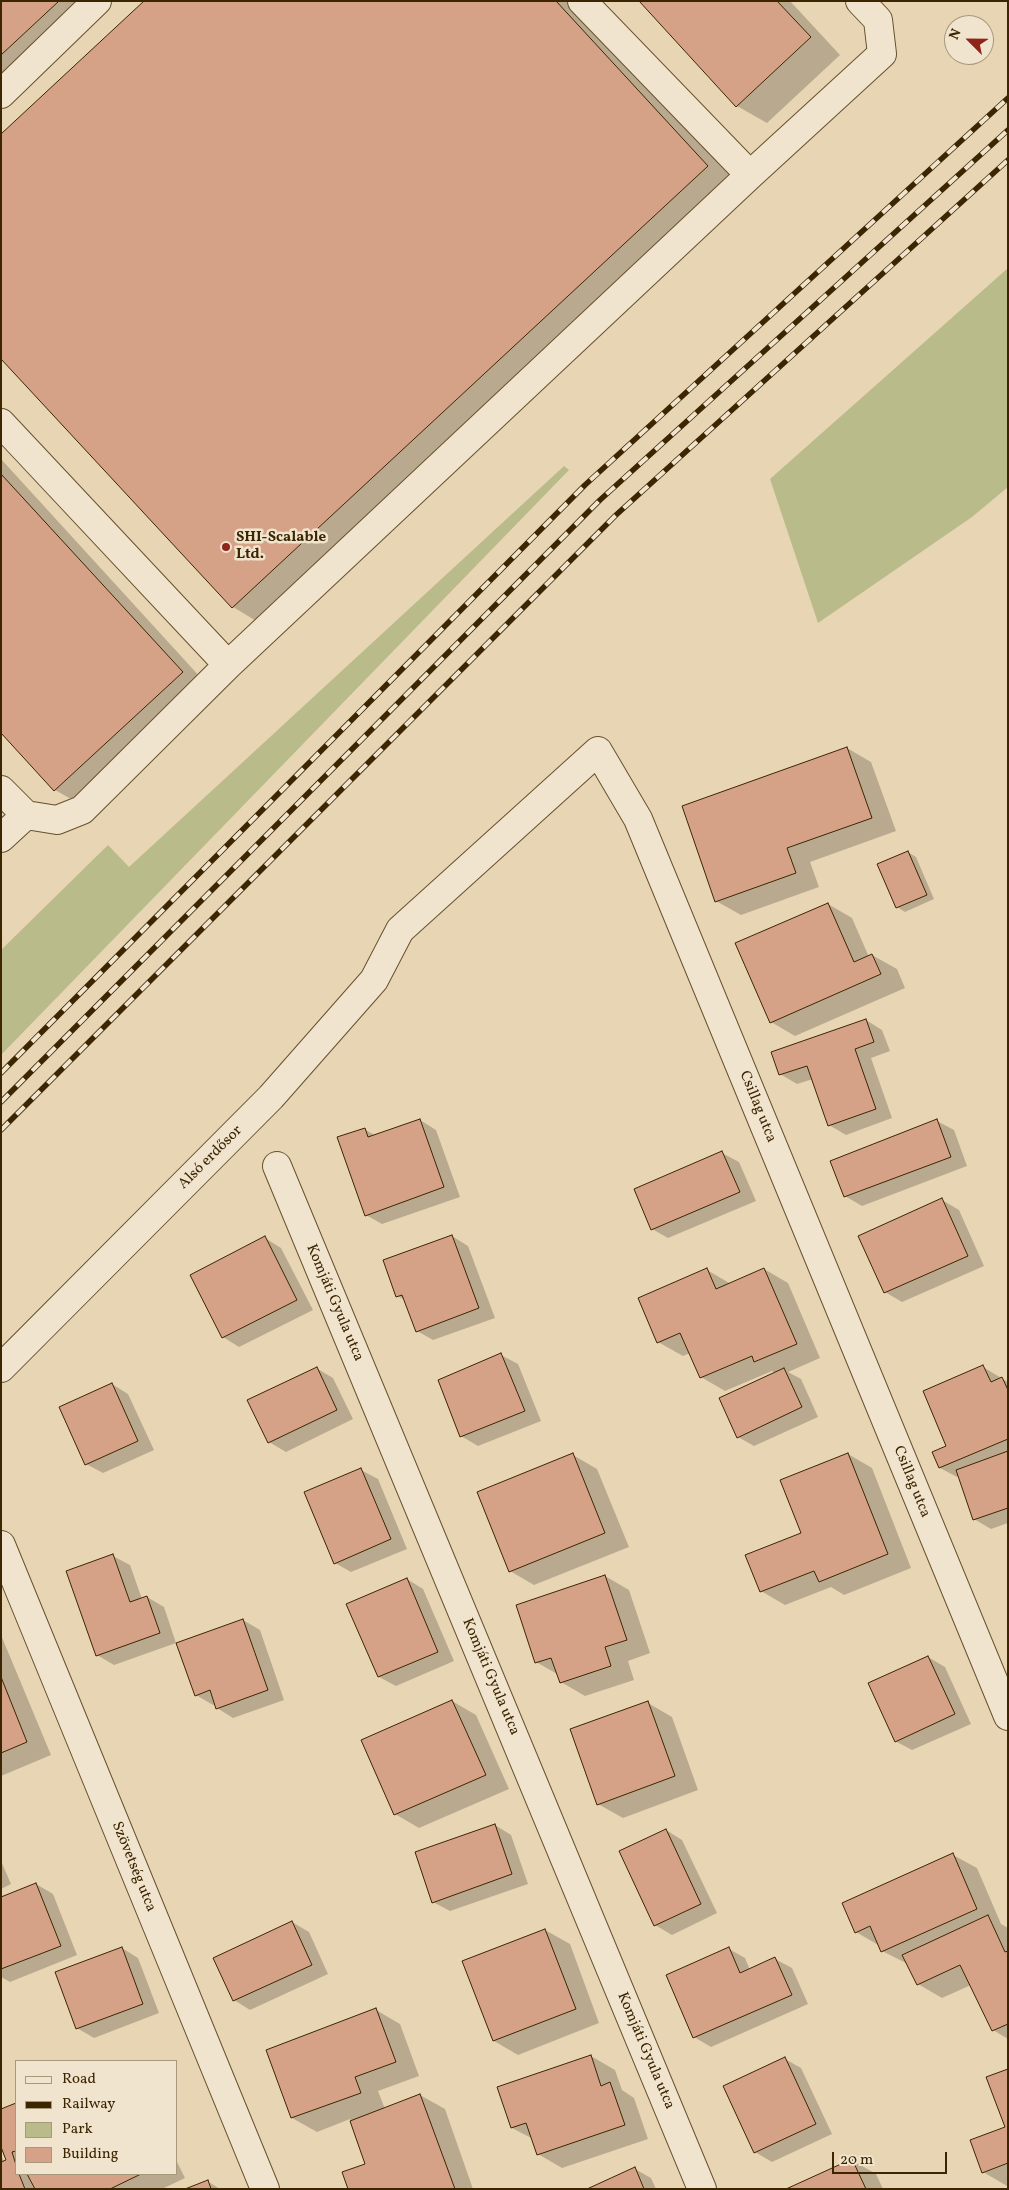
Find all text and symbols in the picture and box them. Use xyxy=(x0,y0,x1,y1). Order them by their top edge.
north arrow xyxy=(944,15,994,65)
text: N xyxy=(945,26,966,43)
place label: SHI-Scalable Ltd. xyxy=(236,529,326,564)
marker: SHI-Scalable Ltd. xyxy=(220,541,232,553)
street label: Csillag utca xyxy=(734,1069,780,1145)
street label: Alsó erdősor xyxy=(175,1122,247,1194)
street label: Komjáti Gyula utca xyxy=(301,1242,367,1364)
street label: Csillag utca xyxy=(888,1444,934,1520)
street label: Komjáti Gyula utca xyxy=(457,1616,523,1738)
street label: Szövetség utca xyxy=(107,1819,159,1915)
street label: Komjáti Gyula utca xyxy=(612,1990,678,2112)
legend xyxy=(15,2060,178,2175)
text: Road xyxy=(62,2069,96,2090)
text: Railway xyxy=(62,2094,115,2115)
text: Park xyxy=(62,2119,93,2140)
scale bar xyxy=(834,2142,949,2174)
text: Building xyxy=(62,2144,118,2165)
text: 20 m xyxy=(840,2150,873,2171)

